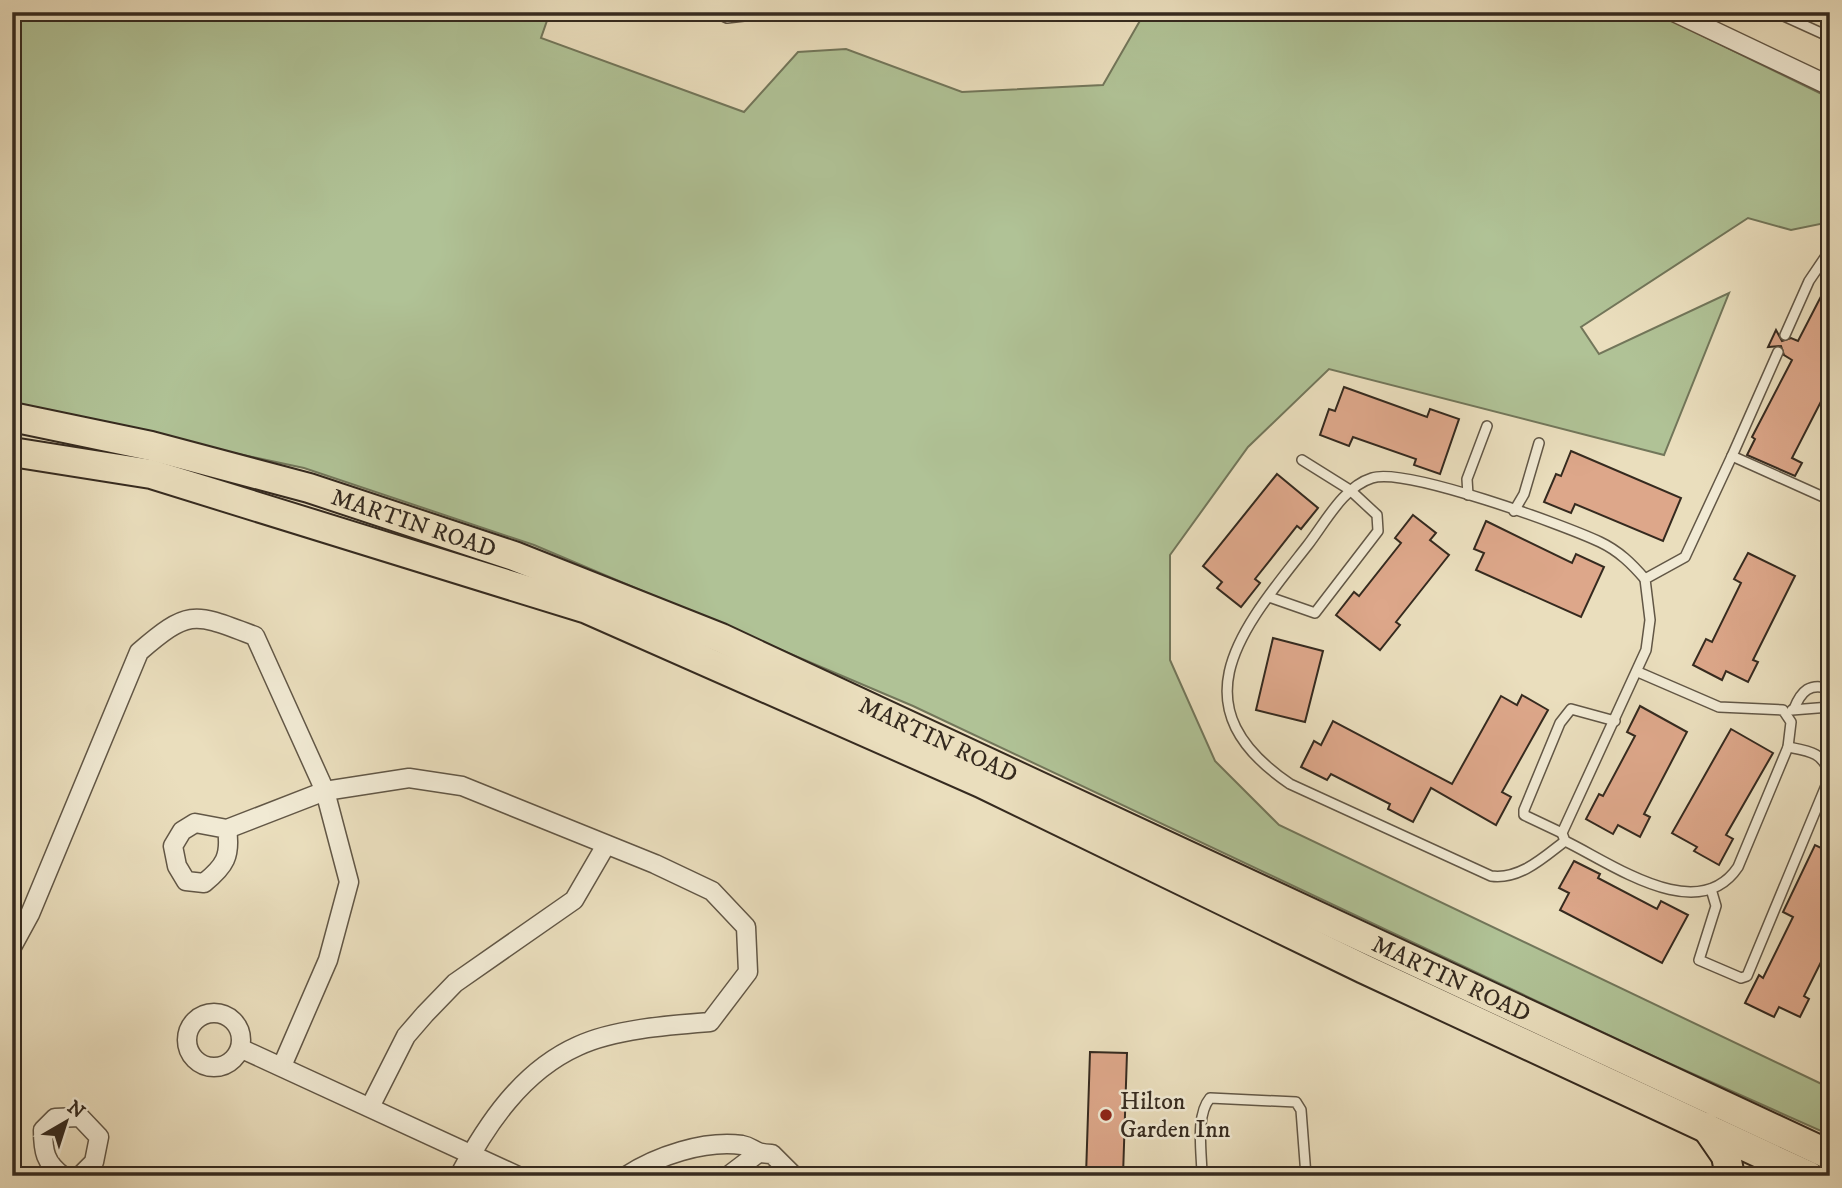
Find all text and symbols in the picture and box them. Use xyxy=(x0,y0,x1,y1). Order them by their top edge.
street label: MARTIN ROAD xyxy=(327,482,500,565)
street label: MARTIN ROAD xyxy=(854,690,1022,790)
street label: MARTIN ROAD xyxy=(1367,930,1535,1029)
north arrow xyxy=(32,1086,102,1156)
place label: Hilton Garden Inn xyxy=(1120,1087,1231,1145)
text: N xyxy=(62,1096,89,1124)
marker: Hilton Garden Inn xyxy=(1098,1107,1114,1123)

